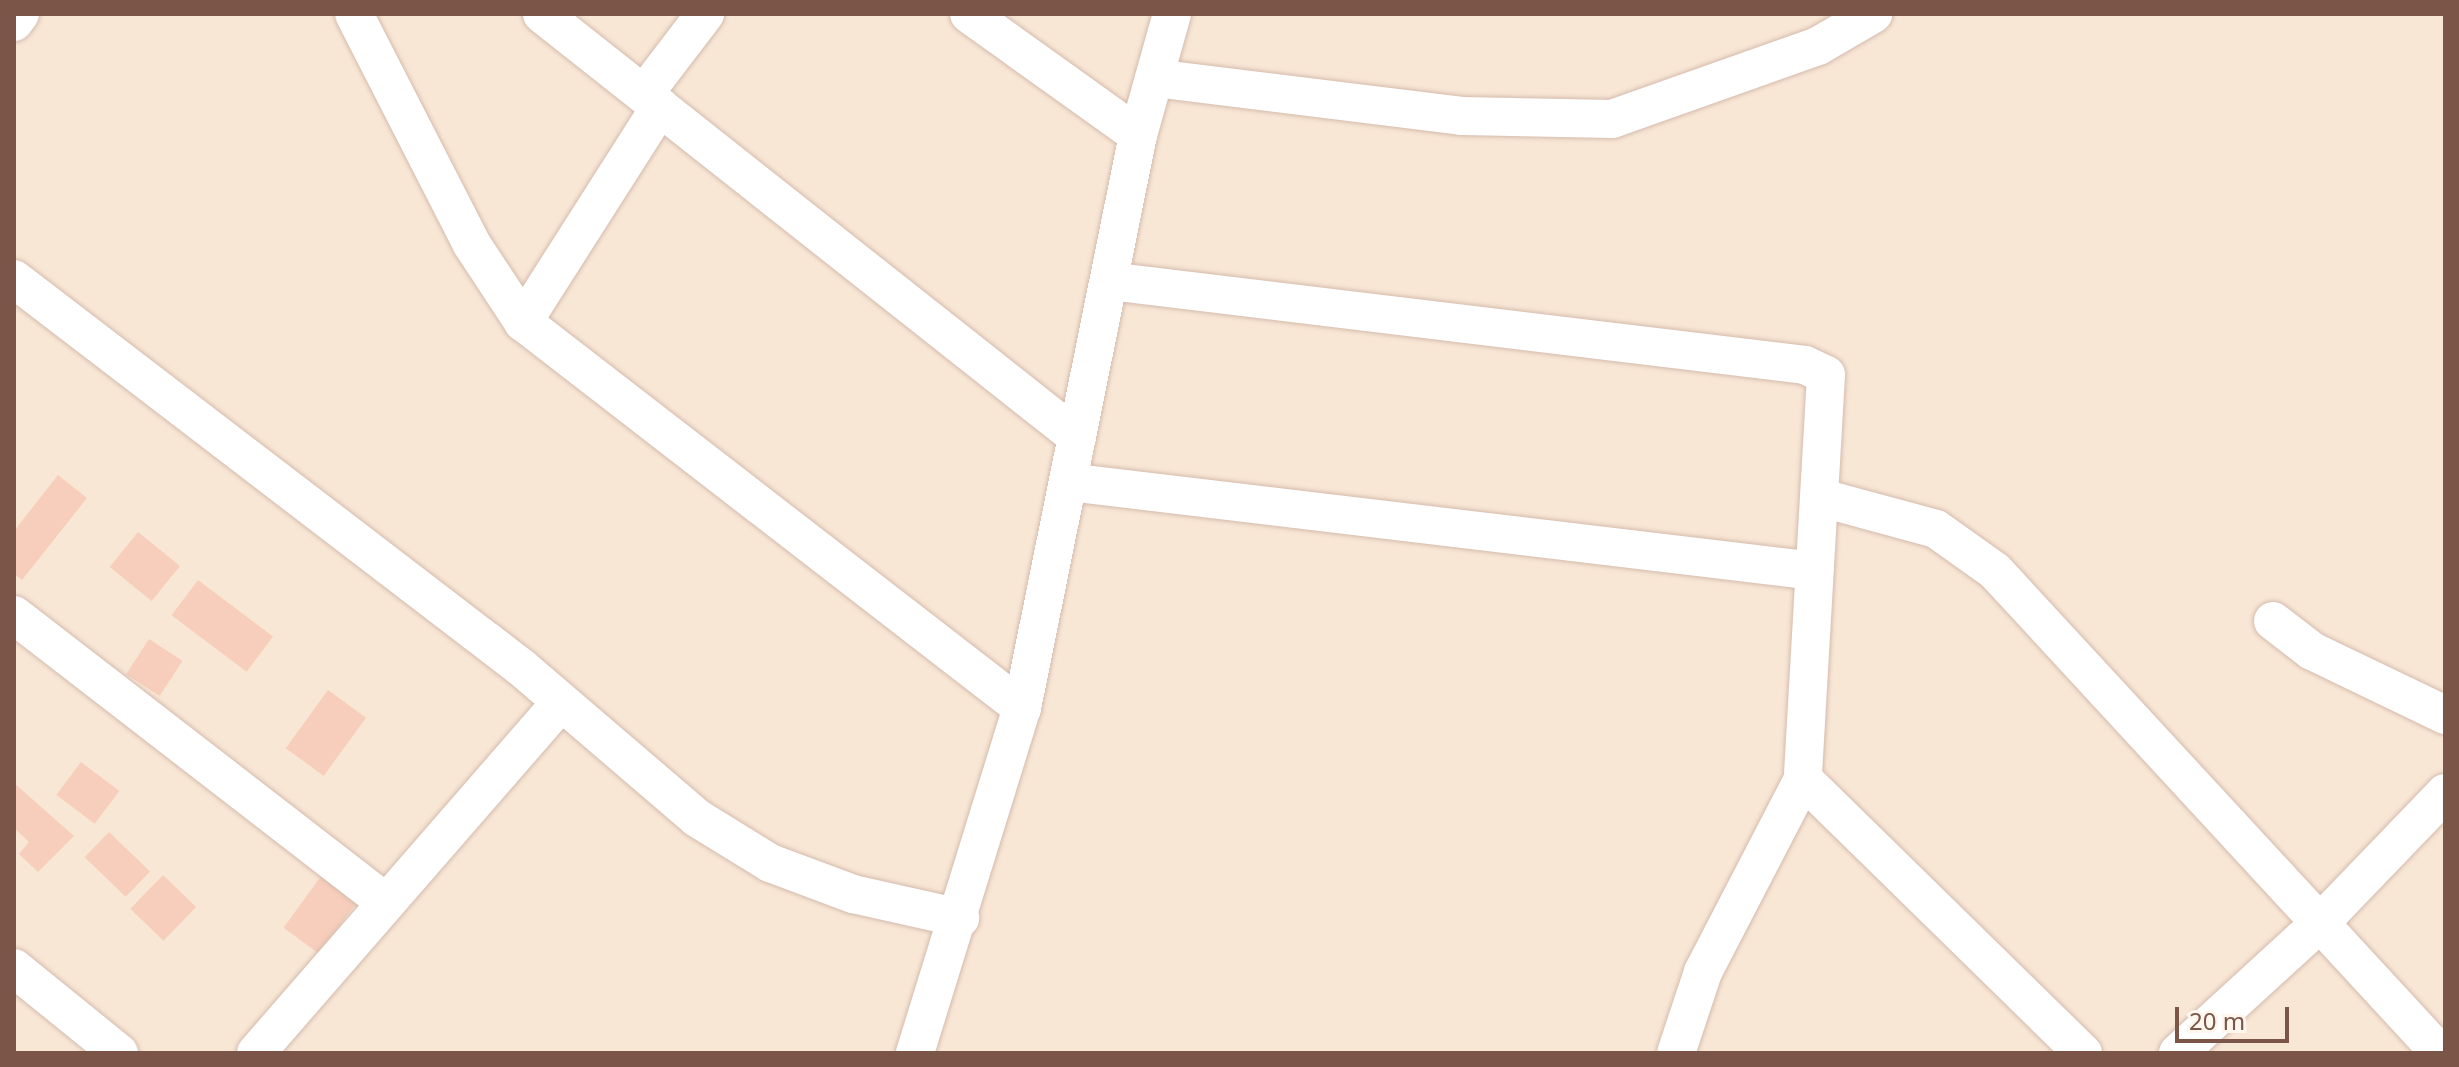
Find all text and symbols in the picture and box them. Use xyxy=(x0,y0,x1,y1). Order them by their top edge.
scale bar xyxy=(2179,991,2293,1041)
text: 20 m xyxy=(2189,1004,2245,1037)

